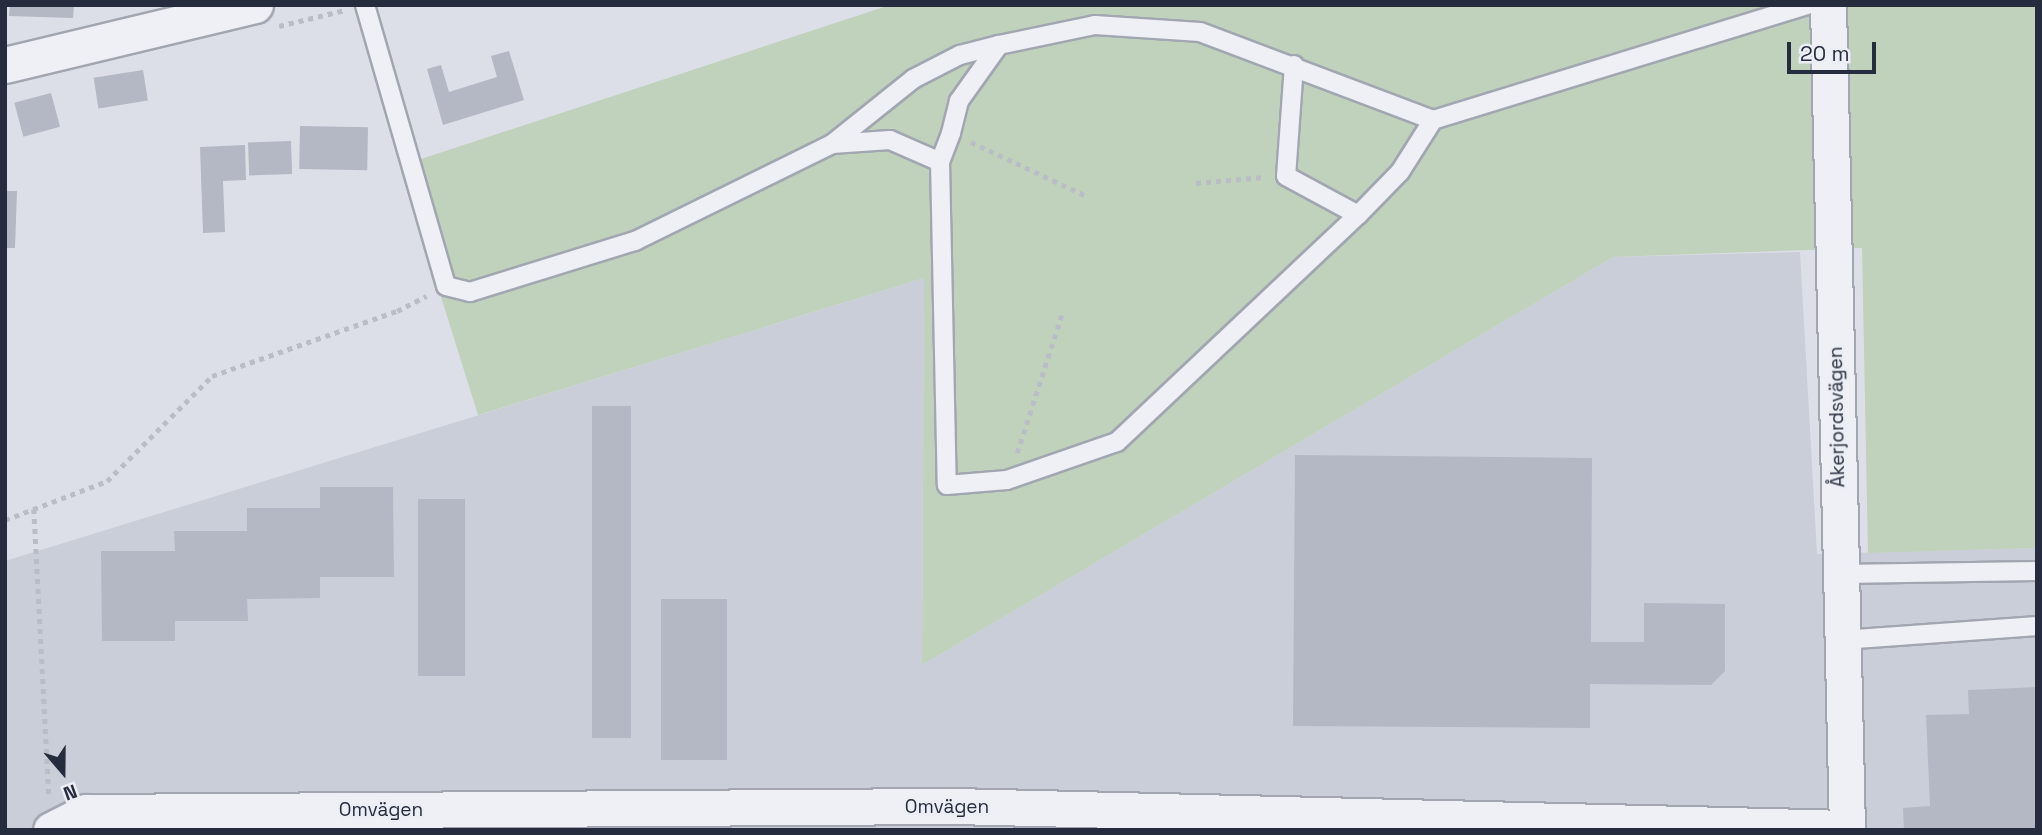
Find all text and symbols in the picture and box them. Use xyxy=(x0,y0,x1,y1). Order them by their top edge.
scale bar xyxy=(1790,28,1879,72)
text: 20 m xyxy=(1800,40,1850,67)
street label: Åkerjordsvägen xyxy=(1824,346,1850,488)
north arrow xyxy=(28,737,98,807)
text: N xyxy=(60,778,81,806)
street label: Omvägen xyxy=(905,796,989,818)
street label: Omvägen xyxy=(339,799,423,821)

